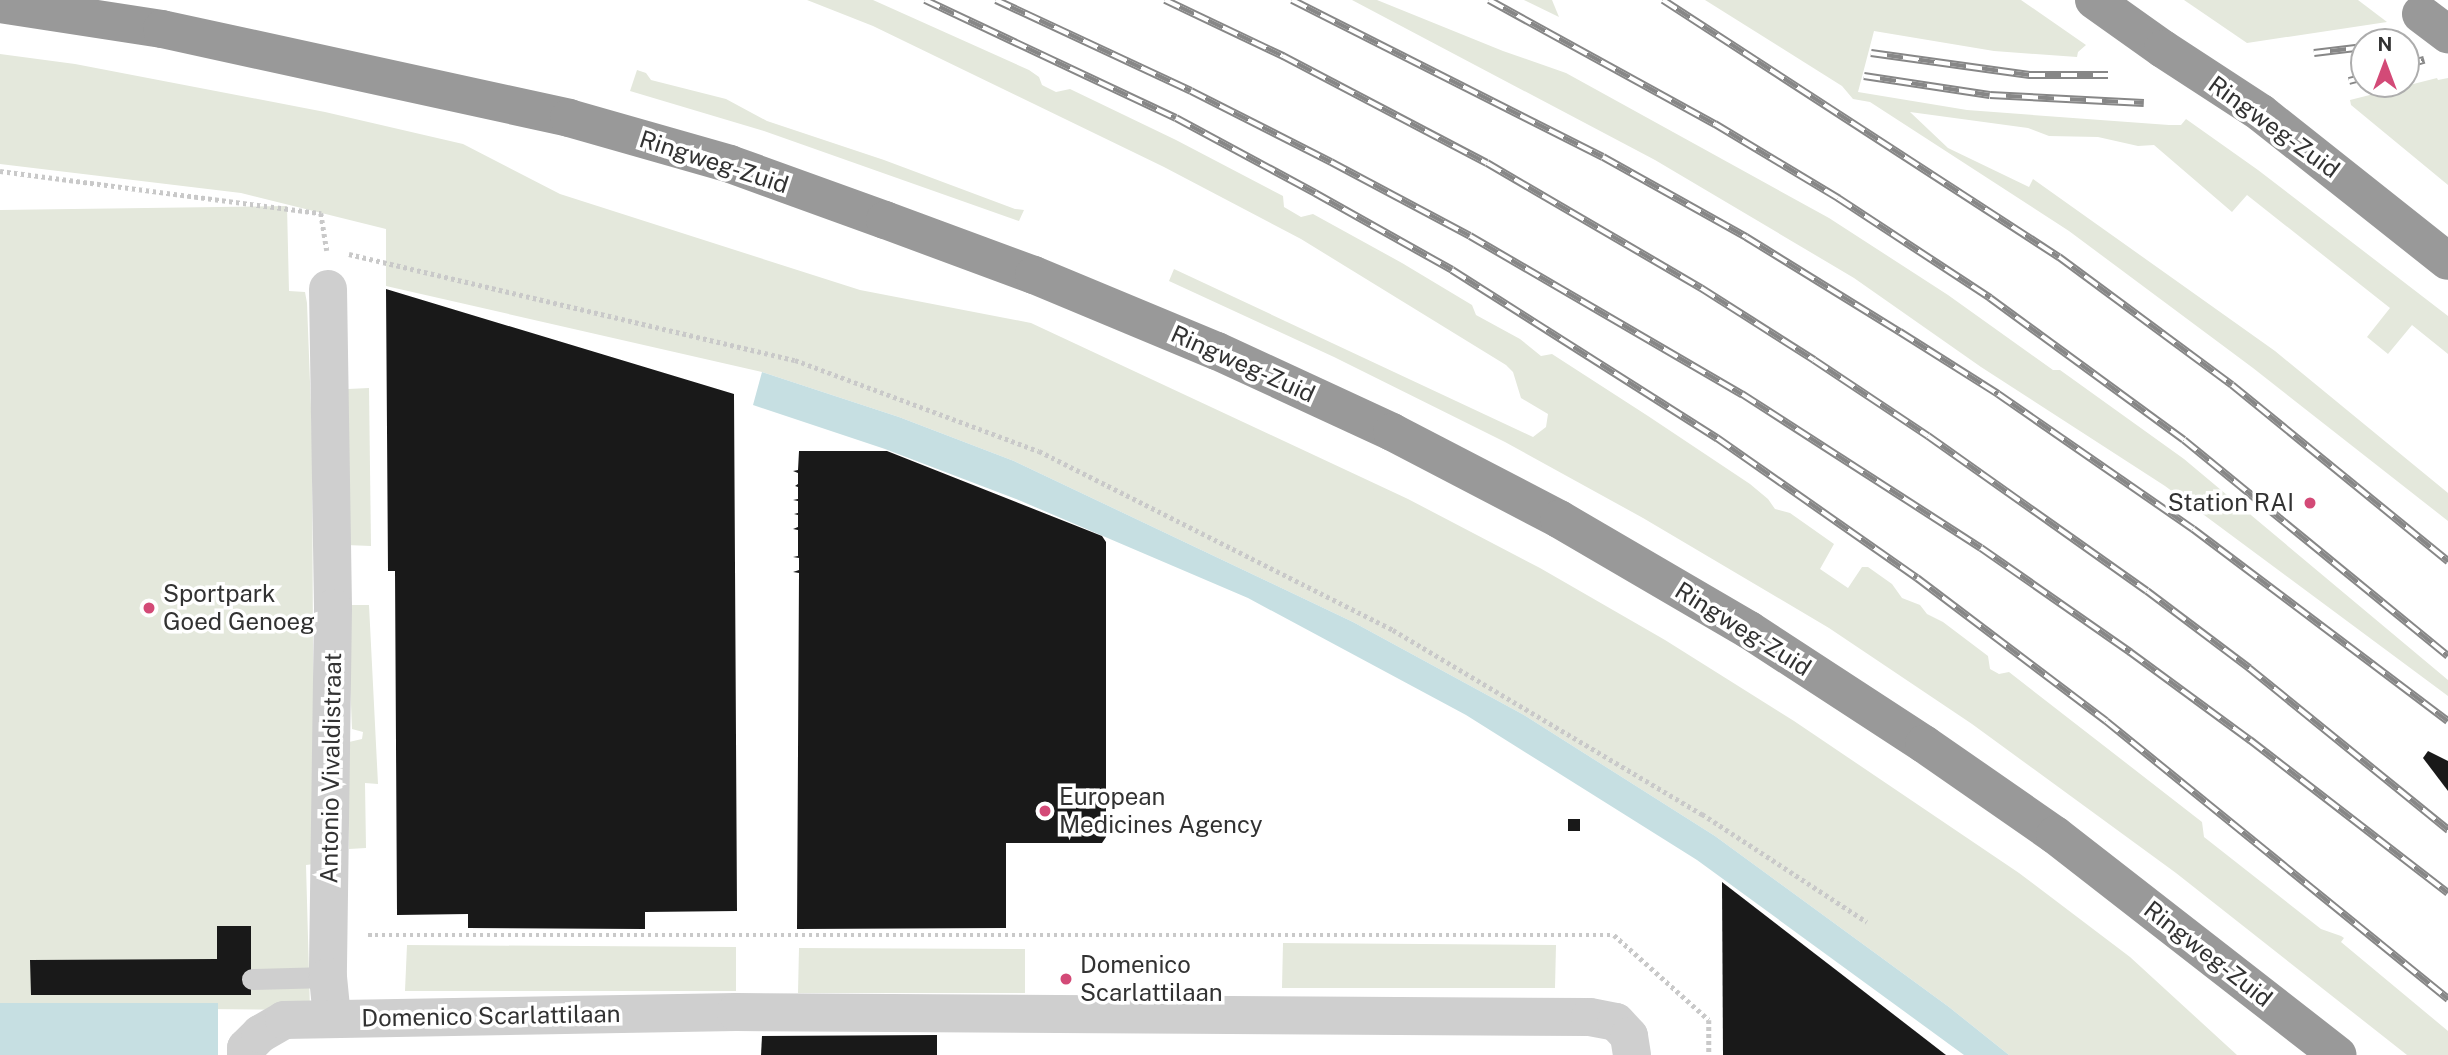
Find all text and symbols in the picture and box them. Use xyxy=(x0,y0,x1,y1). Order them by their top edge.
north arrow xyxy=(2350,28,2420,98)
text: N xyxy=(2378,33,2392,55)
street label: Ringweg-Zuid xyxy=(2203,70,2345,184)
street label: Ringweg-Zuid xyxy=(636,124,792,200)
street label: Ringweg-Zuid xyxy=(1166,319,1320,409)
place label: Station RAI xyxy=(2168,489,2294,517)
marker: Station RAI xyxy=(2300,493,2320,513)
street label: Ringweg-Zuid xyxy=(1670,576,1816,682)
place label: Sportpark Goed Genoeg xyxy=(163,580,315,636)
marker: Sportpark Goed Genoeg xyxy=(141,600,157,616)
street label: Antonio Vivaldistraat xyxy=(315,652,347,884)
place label: European Medicines Agency xyxy=(1059,783,1263,839)
marker: European Medicines Agency xyxy=(1037,803,1053,819)
street label: Ringweg-Zuid xyxy=(2138,895,2278,1013)
place label: Domenico Scarlattilaan xyxy=(1080,951,1223,1007)
marker: Domenico Scarlattilaan xyxy=(1058,971,1074,987)
street label: Domenico Scarlattilaan xyxy=(361,999,621,1033)

